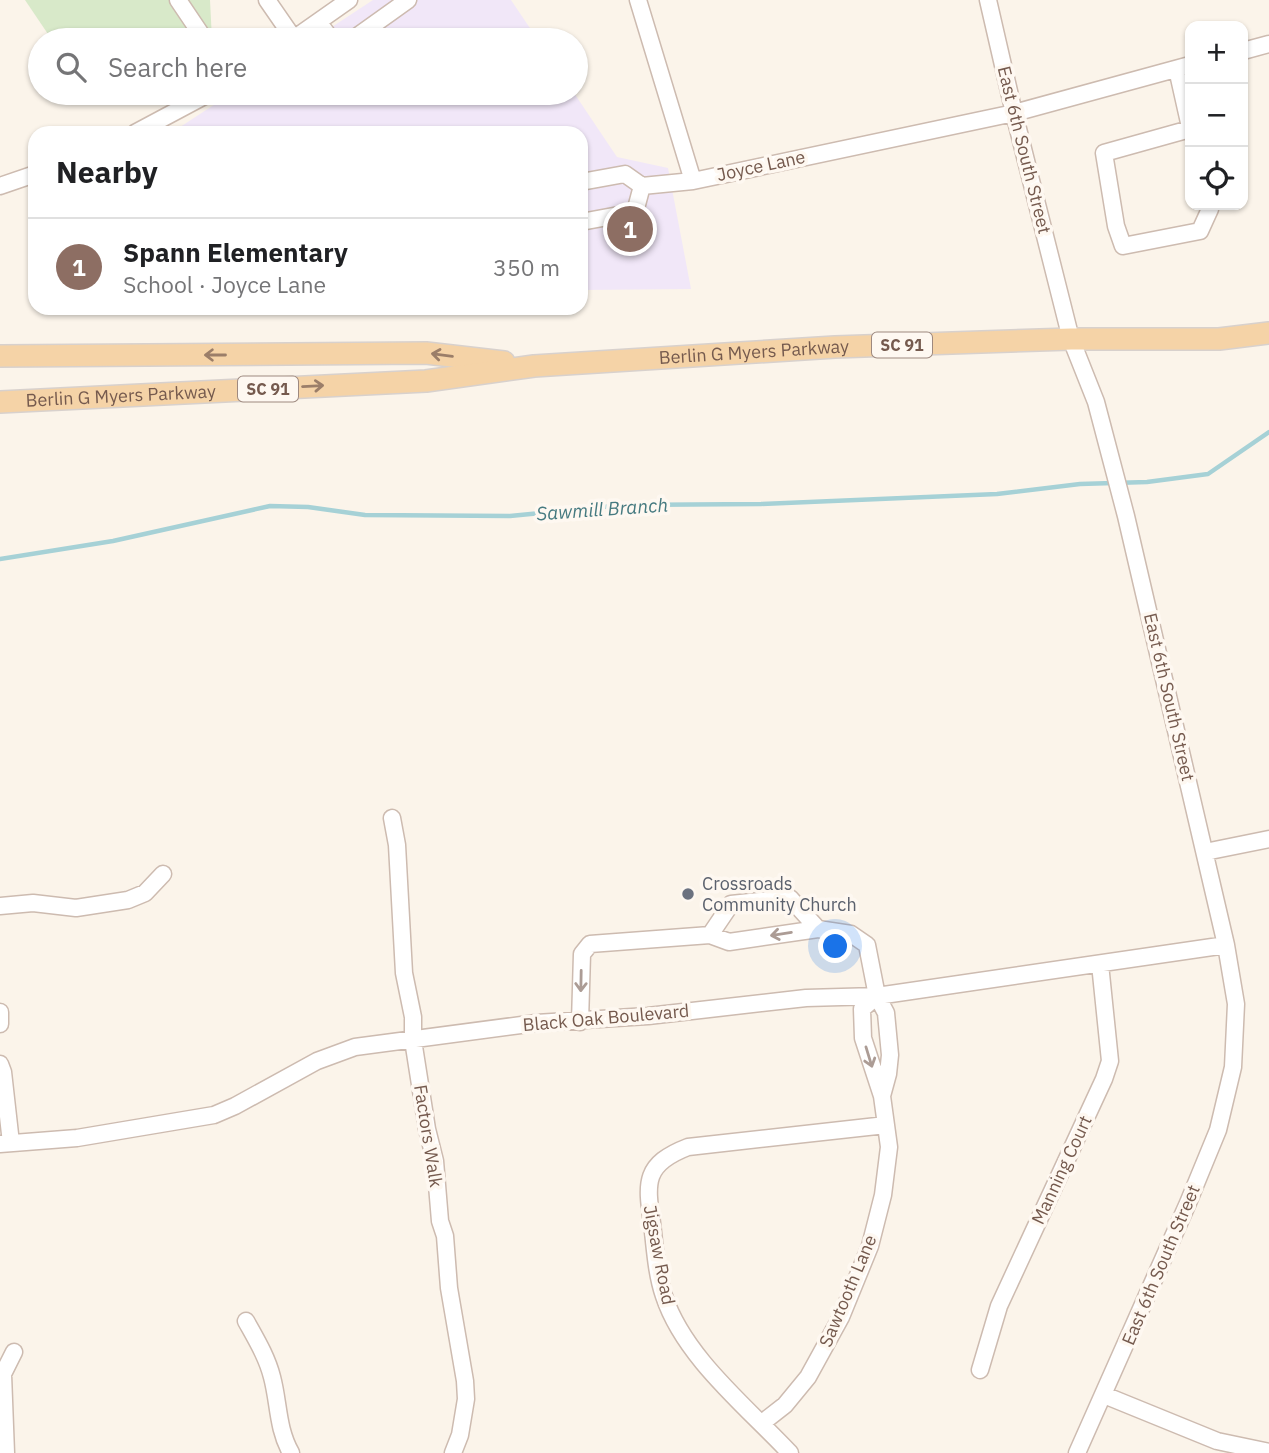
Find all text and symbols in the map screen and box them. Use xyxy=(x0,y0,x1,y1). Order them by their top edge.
map controls xyxy=(1185,21,1248,210)
button: + xyxy=(1185,21,1248,84)
search box xyxy=(28,28,588,105)
icon: search xyxy=(52,48,90,86)
text: Search here xyxy=(108,50,247,84)
street label: East 6th South Street xyxy=(993,64,1056,236)
button: − xyxy=(1185,84,1248,147)
street label: Joyce Lane xyxy=(715,145,807,186)
button: locate xyxy=(1185,147,1248,210)
text: Nearby xyxy=(56,152,158,191)
pin: 1 xyxy=(607,203,653,255)
text: Spann Elementary xyxy=(123,235,348,269)
text: 1 xyxy=(72,252,86,282)
text: 350 m xyxy=(493,252,560,282)
text: School · Joyce Lane xyxy=(123,269,326,299)
road number: SC 91 xyxy=(872,332,932,358)
street label: Berlin G Myers Parkway xyxy=(658,335,850,369)
one-way arrow xyxy=(204,348,227,362)
one-way arrow xyxy=(431,349,454,362)
road number: SC 91 xyxy=(238,376,298,402)
street label: Berlin G Myers Parkway xyxy=(25,379,217,412)
one-way arrow xyxy=(301,380,324,393)
water label: Sawmill Branch xyxy=(535,492,669,526)
street label: East 6th South Street xyxy=(1139,611,1200,783)
place label: Crossroads Community Church xyxy=(702,872,857,916)
marker: Crossroads Community Church xyxy=(680,886,696,902)
one-way arrow xyxy=(770,928,793,941)
your location xyxy=(818,929,852,963)
one-way arrow xyxy=(574,969,588,992)
street label: Black Oak Boulevard xyxy=(522,999,690,1036)
one-way arrow xyxy=(864,1045,877,1067)
street label: Factors Walk xyxy=(409,1083,448,1189)
street label: Manning Court xyxy=(1026,1112,1097,1228)
street label: East 6th South Street xyxy=(1116,1181,1205,1348)
street label: Jigsaw Road xyxy=(639,1203,680,1307)
street label: Sawtooth Lane xyxy=(814,1231,882,1350)

